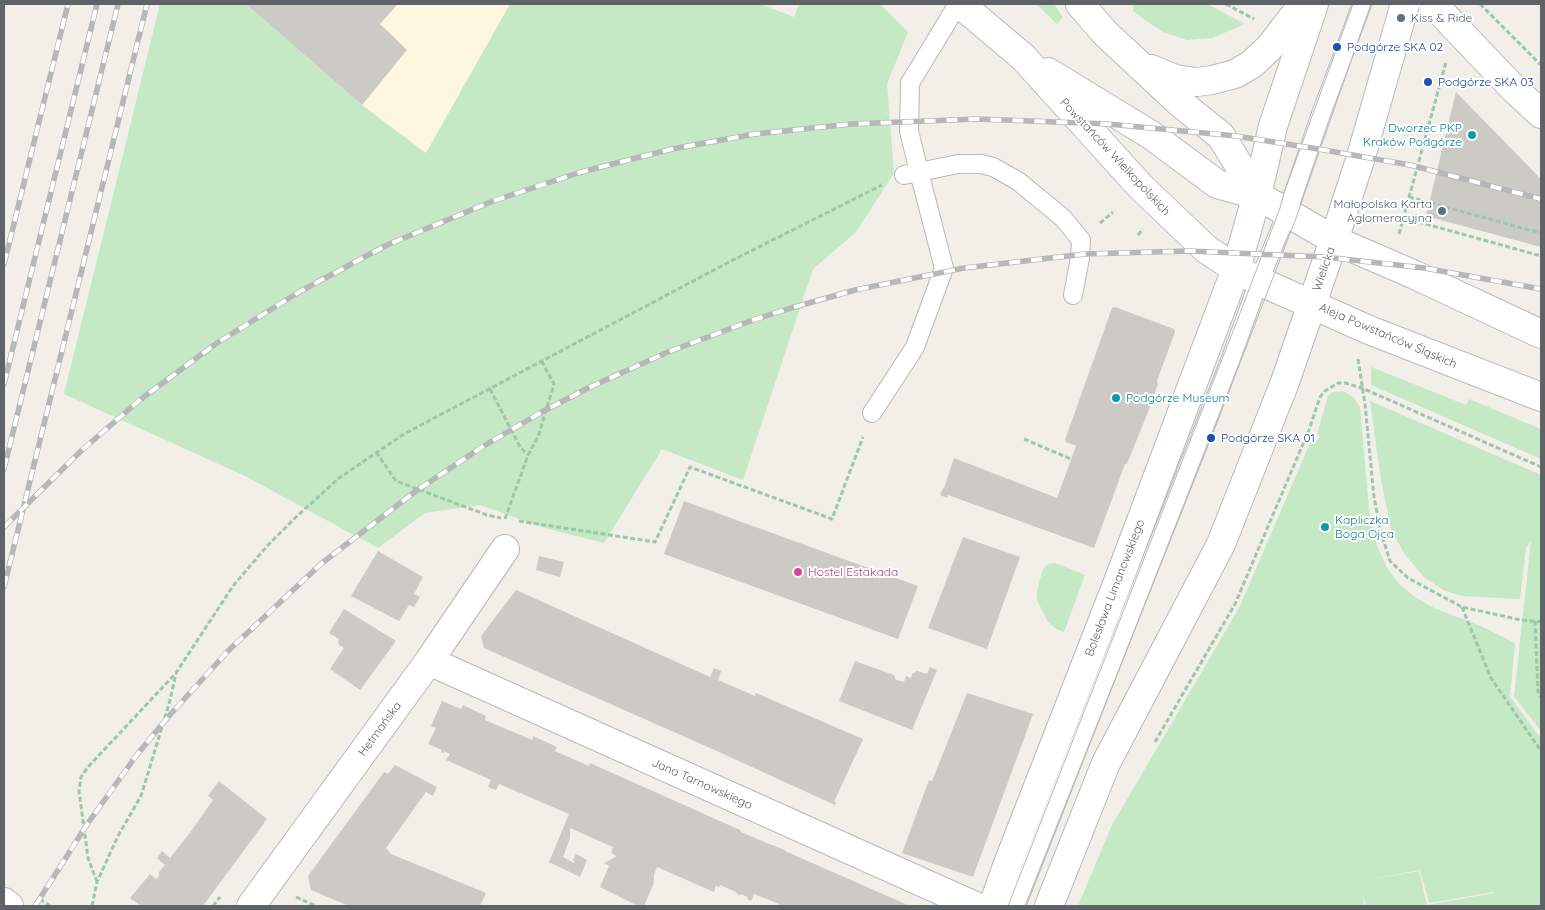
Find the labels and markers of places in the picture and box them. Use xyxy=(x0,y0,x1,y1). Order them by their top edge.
place label: Kiss & Ride xyxy=(1411,11,1472,25)
marker: Kiss & Ride xyxy=(1395,12,1407,24)
place label: Podgórze SKA 02 xyxy=(1347,40,1443,54)
marker: Podgórze SKA 02 xyxy=(1331,41,1343,53)
place label: Podgórze SKA 03 xyxy=(1438,75,1534,89)
marker: Podgórze SKA 03 xyxy=(1422,76,1434,88)
place label: Dworzec PKP Kraków Podgórze xyxy=(1363,121,1462,149)
marker: Dworzec PKP Kraków Podgórze xyxy=(1466,129,1478,141)
place label: Małopolska Karta Aglomeracyjna xyxy=(1334,197,1432,225)
marker: Małopolska Karta Aglomeracyjna xyxy=(1436,205,1448,217)
place label: Podgórze Museum xyxy=(1126,391,1230,405)
marker: Podgórze Museum xyxy=(1110,392,1122,404)
place label: Podgórze SKA 01 xyxy=(1221,431,1315,445)
marker: Podgórze SKA 01 xyxy=(1205,432,1217,444)
place label: Kapliczka Boga Ojca xyxy=(1335,513,1394,541)
marker: Kapliczka Boga Ojca xyxy=(1319,521,1331,533)
place label: Hostel Estakada xyxy=(808,565,898,579)
marker: Hostel Estakada xyxy=(792,566,804,578)

